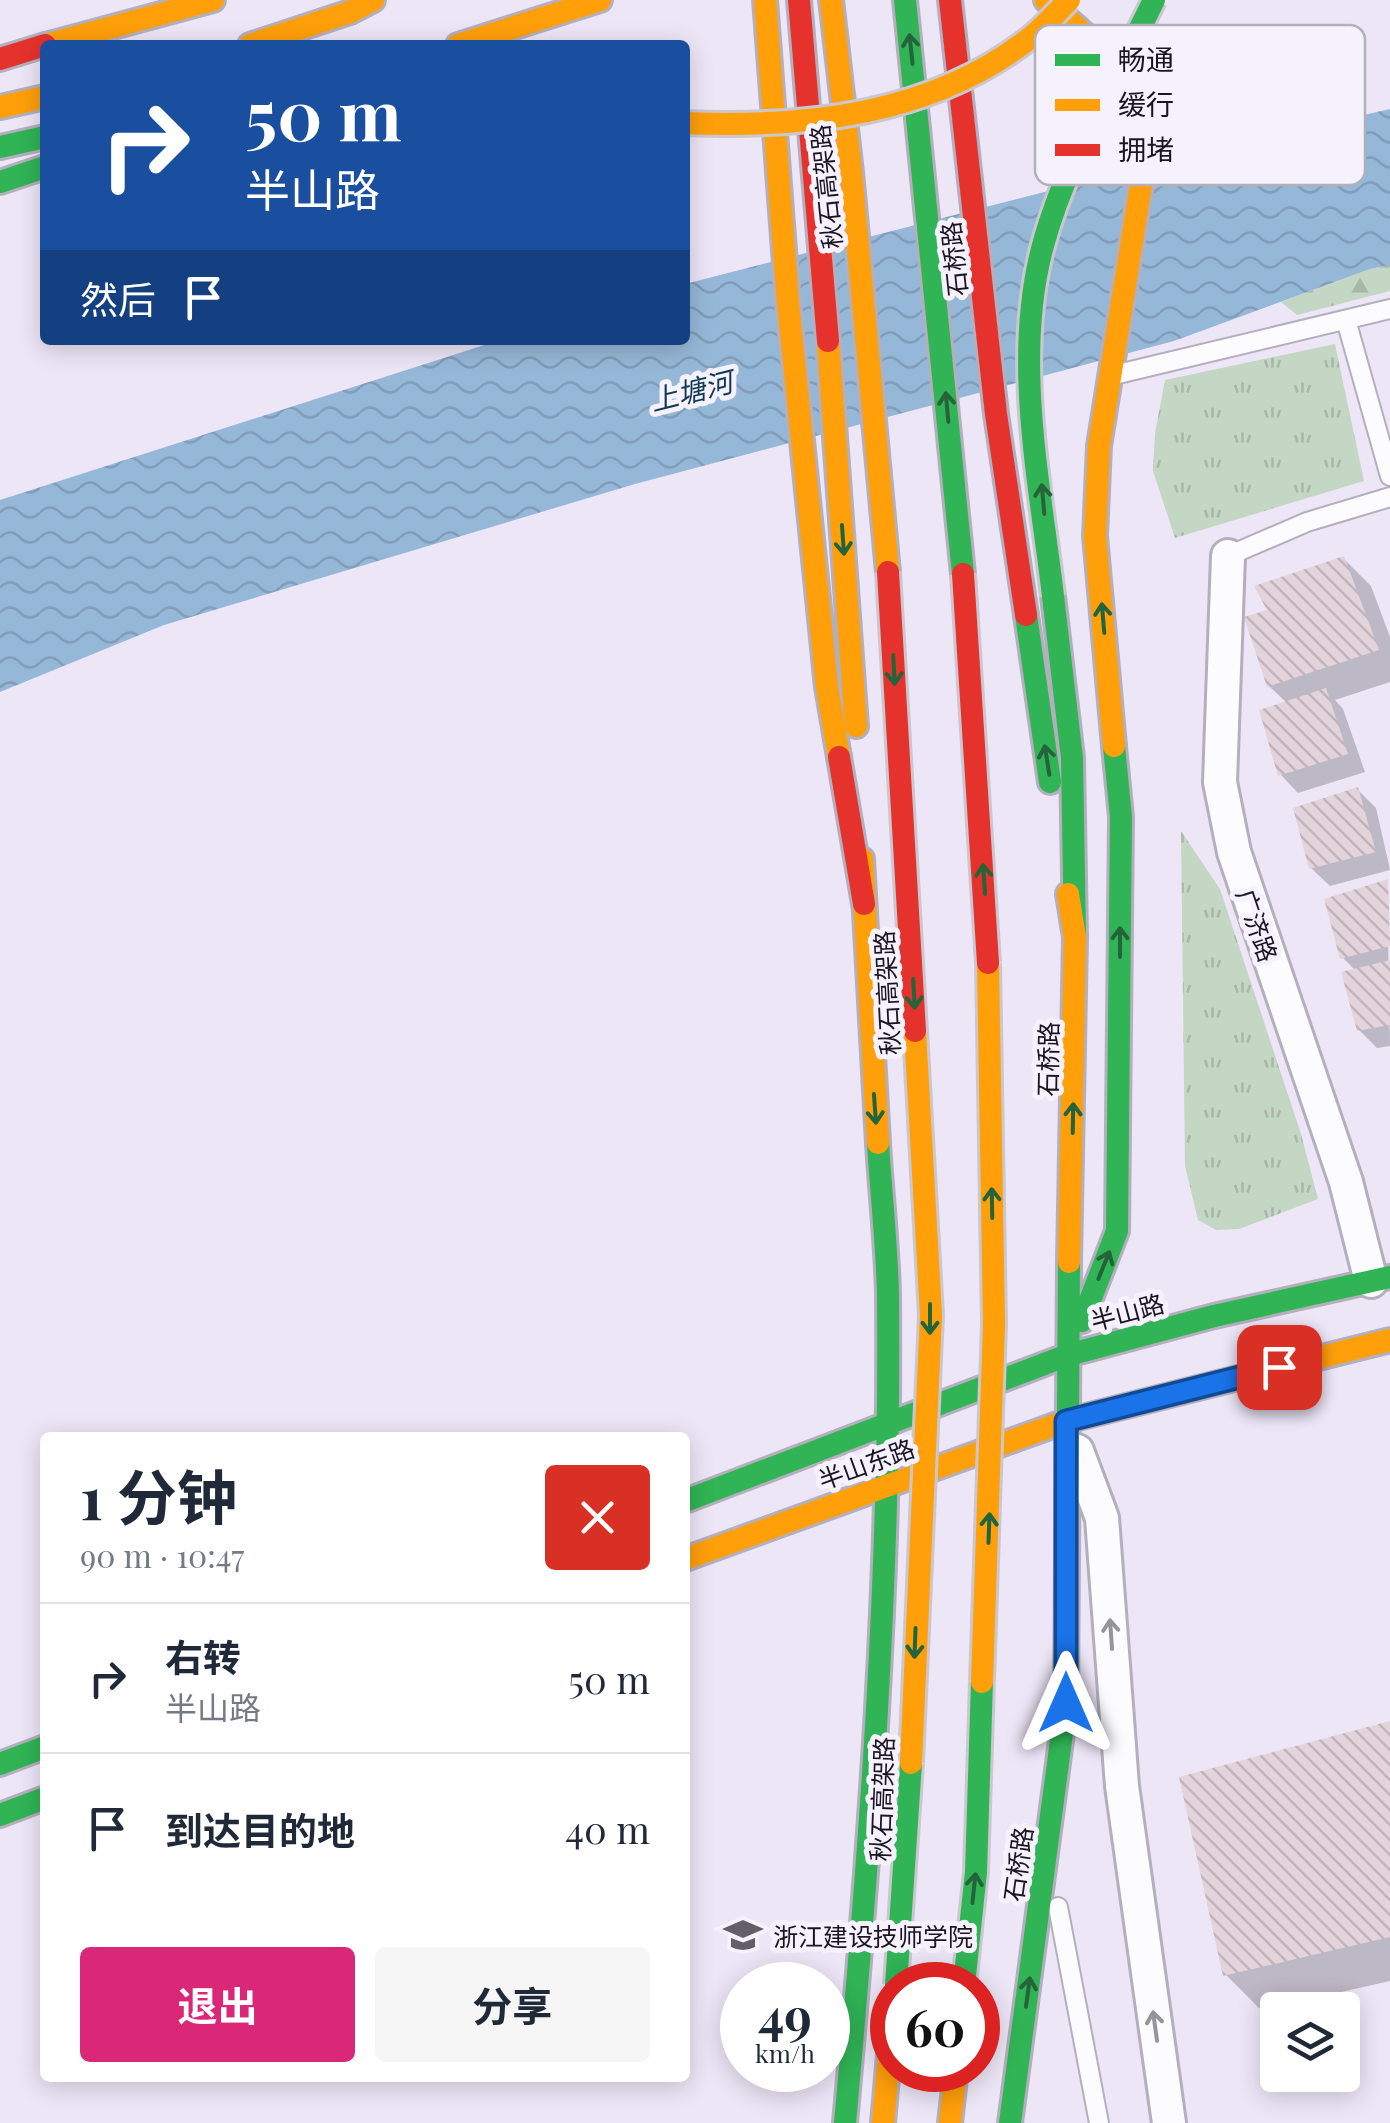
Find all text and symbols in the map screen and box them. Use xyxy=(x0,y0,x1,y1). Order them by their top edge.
legend xyxy=(1035,25,1365,185)
one-way arrow xyxy=(901,33,920,66)
text: 畅通 xyxy=(1118,40,1174,77)
text: 50 m xyxy=(245,65,402,159)
icon: right xyxy=(80,80,210,210)
text: 缓行 xyxy=(1118,85,1174,122)
street label: 秋石高架路 xyxy=(802,123,848,251)
text: 拥堵 xyxy=(1118,130,1174,167)
text: 半山路 xyxy=(245,158,380,218)
street label: 石桥路 xyxy=(933,220,973,298)
icon: arrive xyxy=(176,270,231,325)
text: 然后 xyxy=(80,273,156,324)
water label: 上塘河 xyxy=(646,361,741,418)
one-way arrow xyxy=(937,392,956,424)
one-way arrow xyxy=(1033,483,1052,515)
one-way arrow xyxy=(834,524,853,556)
one-way arrow xyxy=(1093,602,1112,635)
one-way arrow xyxy=(885,653,904,685)
one-way arrow xyxy=(1037,744,1055,777)
one-way arrow xyxy=(974,863,993,895)
street label: 广济路 xyxy=(1230,884,1286,966)
one-way arrow xyxy=(1111,927,1130,959)
street label: 秋石高架路 xyxy=(866,930,906,1056)
one-way arrow xyxy=(905,978,924,1010)
street label: 石桥路 xyxy=(1030,1021,1064,1097)
one-way arrow xyxy=(866,1093,885,1125)
one-way arrow xyxy=(1064,1102,1083,1134)
one-way arrow xyxy=(983,1188,1002,1220)
one-way arrow xyxy=(1097,1250,1115,1280)
street label: 半山路 xyxy=(1086,1285,1168,1337)
one-way arrow xyxy=(920,1302,940,1334)
pin xyxy=(1237,1325,1322,1410)
icon: arrive xyxy=(1252,1340,1307,1395)
street label: 半山东路 xyxy=(813,1430,919,1496)
text: 1 分钟 xyxy=(80,1455,237,1535)
button: close xyxy=(545,1465,650,1570)
one-way arrow xyxy=(979,1513,998,1545)
text: 90 m · 10:47 xyxy=(80,1533,244,1576)
one-way arrow xyxy=(1101,1619,1120,1651)
one-way arrow xyxy=(905,1627,924,1659)
text: 右转 xyxy=(165,1631,241,1682)
icon: right xyxy=(80,1651,135,1706)
position arrow xyxy=(1014,1651,1118,1755)
text: 50 m xyxy=(568,1653,650,1704)
text: 半山路 xyxy=(165,1685,261,1728)
street label: 秋石高架路 xyxy=(862,1736,900,1862)
icon: arrive xyxy=(80,1801,135,1856)
text: 40 m xyxy=(565,1803,650,1854)
text: 到达目的地 xyxy=(165,1804,355,1855)
street label: 石桥路 xyxy=(995,1825,1039,1903)
one-way arrow xyxy=(965,1872,984,1905)
school or university icon: 浙江建设技师学院 xyxy=(722,1914,764,1956)
place label: 浙江建设技师学院 xyxy=(773,1919,973,1952)
button: 退出 xyxy=(80,1947,355,2062)
button: 分享 xyxy=(375,1947,650,2062)
speed limit sign: 60 xyxy=(870,1962,1000,2092)
one-way arrow xyxy=(1019,1976,1037,2008)
text: 49 xyxy=(758,1981,812,2048)
map controls xyxy=(1260,1992,1360,2092)
button: layers xyxy=(1260,1992,1360,2092)
one-way arrow xyxy=(1146,2011,1164,2043)
text: km/h xyxy=(755,2036,815,2069)

